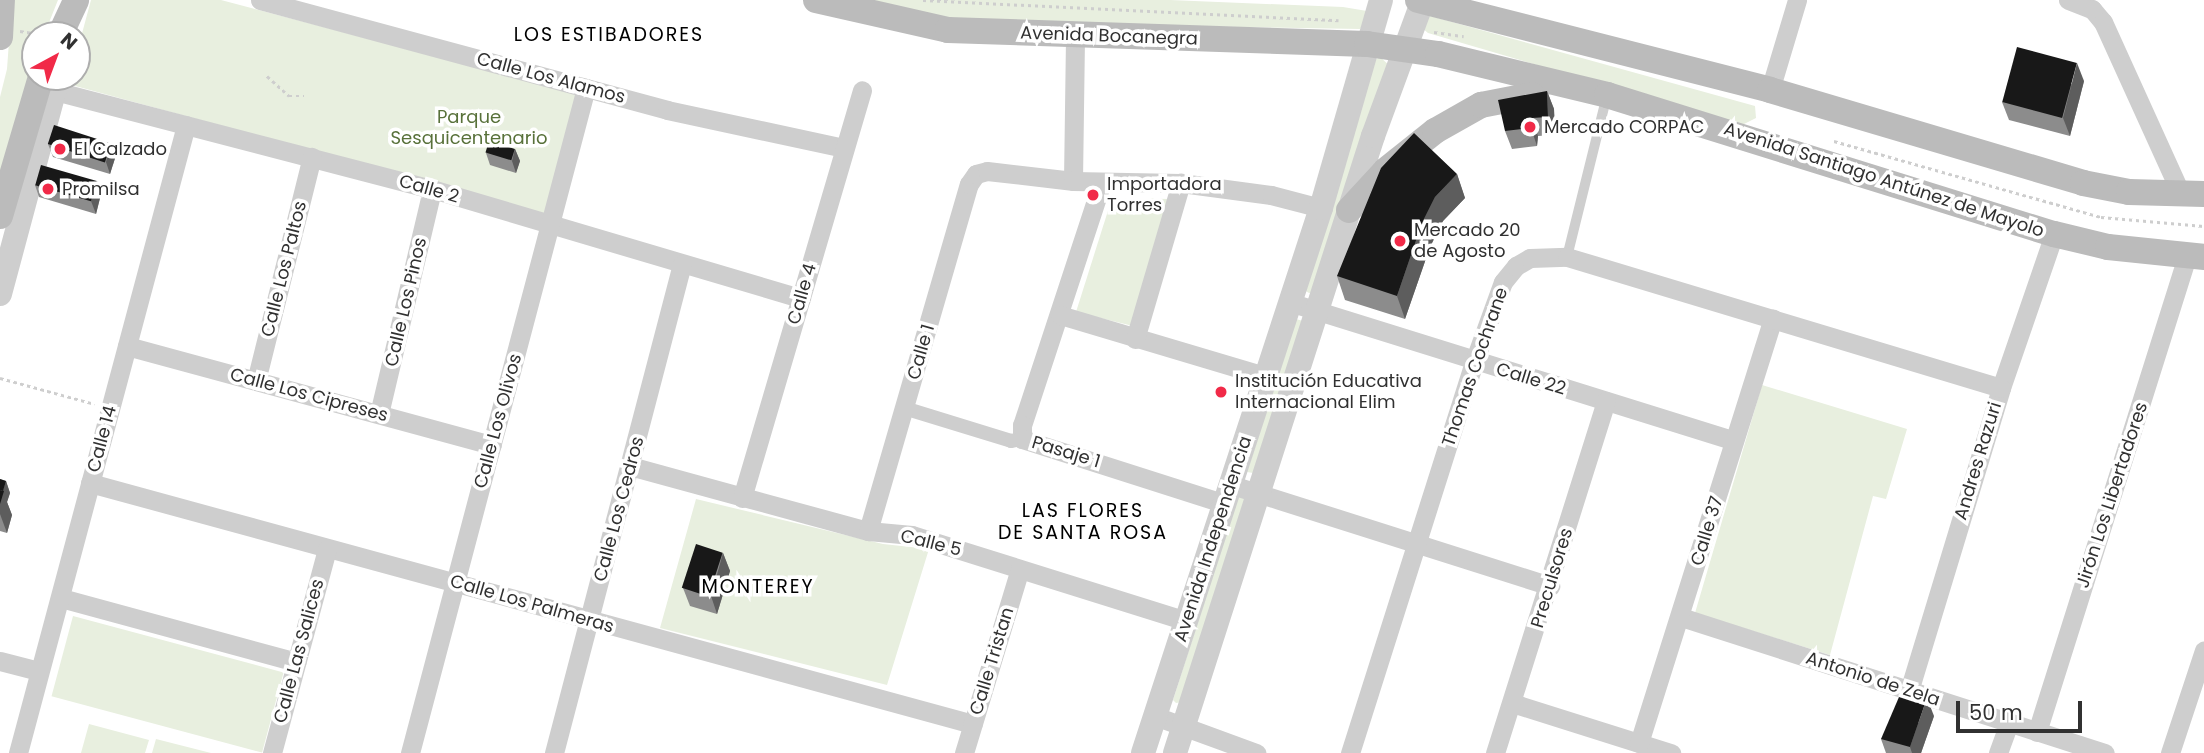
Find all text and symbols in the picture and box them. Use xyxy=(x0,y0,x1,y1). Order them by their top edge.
north arrow xyxy=(21,21,91,91)
street label: Avenida Bocanegra xyxy=(1020,22,1198,50)
district label: LOS ESTIBADORES xyxy=(516,24,702,46)
text: N xyxy=(55,26,83,56)
street label: Calle Los Alamos xyxy=(475,48,627,108)
park label: Parque Sesquicentenario xyxy=(391,107,547,150)
place label: Mercado CORPAC xyxy=(1544,116,1704,138)
street label: Avenida Santiago Antúnez de Mayolo xyxy=(1721,118,2047,242)
marker: Mercado CORPAC xyxy=(1522,119,1538,135)
place label: El Calzado xyxy=(74,138,167,160)
marker: El Calzado xyxy=(52,141,68,157)
street label: Calle 2 xyxy=(397,170,461,208)
place label: Importadora Torres xyxy=(1107,174,1222,216)
place label: Promilsa xyxy=(62,178,140,200)
marker: Promilsa xyxy=(40,181,56,197)
marker: Importadora Torres xyxy=(1085,187,1101,203)
street label: Calle Los Paltos xyxy=(257,199,311,339)
place label: Mercado 20 de Agosto xyxy=(1414,220,1521,262)
marker: Mercado 20 de Agosto xyxy=(1392,233,1408,249)
street label: Calle Los Pinos xyxy=(381,235,431,369)
street label: Calle 4 xyxy=(783,261,821,327)
street label: Thomas Cochrane xyxy=(1438,284,1512,450)
street label: Calle 1 xyxy=(903,322,939,382)
street label: Calle Los Olivos xyxy=(470,351,526,491)
street label: Calle 22 xyxy=(1494,358,1568,400)
street label: Calle Los Cipreses xyxy=(228,364,390,426)
place label: Institución Educativa Internacional Elim xyxy=(1235,371,1422,414)
marker: Institución Educativa Internacional Elim xyxy=(1213,384,1229,400)
street label: Jirón Los Libertadores xyxy=(2072,399,2152,591)
street label: Andres Razuri xyxy=(1950,400,2006,522)
street label: Calle 14 xyxy=(83,403,121,475)
street label: Pasaje 1 xyxy=(1029,431,1103,473)
street label: Avenida Independencia xyxy=(1170,433,1256,645)
street label: Calle Los Cedros xyxy=(589,434,649,584)
street label: Calle 37 xyxy=(1686,494,1728,568)
district label: LAS FLORES DE SANTA ROSA xyxy=(1000,500,1166,544)
street label: Calle 5 xyxy=(898,525,964,561)
street label: Preculsores xyxy=(1527,525,1577,631)
street label: Calle Los Palmeras xyxy=(448,570,616,638)
district label: MONTEREY xyxy=(702,576,814,598)
street label: Calle Las Salices xyxy=(269,577,329,725)
street label: Calle Tristan xyxy=(965,605,1019,717)
street label: Antonio de Zela xyxy=(1803,647,1943,711)
scale bar xyxy=(1959,686,2085,730)
text: 50 m xyxy=(1969,698,2023,727)

